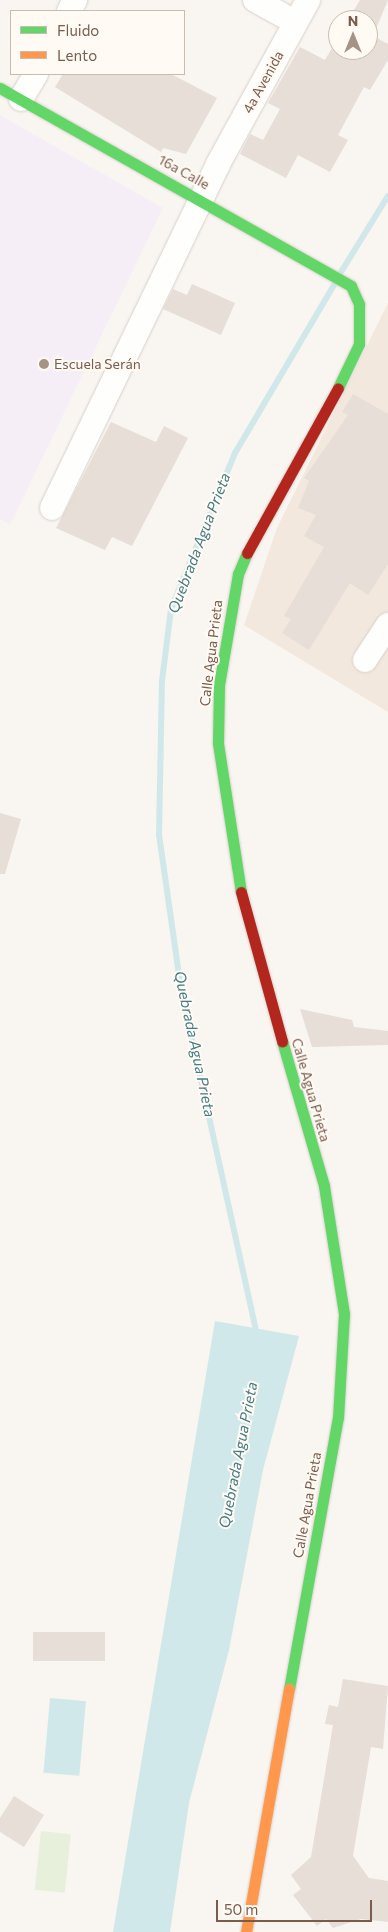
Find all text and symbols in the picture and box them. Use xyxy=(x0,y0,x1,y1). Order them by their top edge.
legend xyxy=(10,10,185,75)
north arrow xyxy=(328,10,378,60)
text: N xyxy=(348,12,358,29)
text: Fluido xyxy=(57,21,99,39)
text: Lento xyxy=(57,46,97,64)
street label: 4a Avenida xyxy=(239,48,287,116)
street label: 16a Calle xyxy=(155,151,213,193)
place label: Escuela Serán xyxy=(54,356,141,372)
marker: Escuela Serán xyxy=(38,358,50,370)
water label: Quebrada Agua Prieta xyxy=(164,470,234,616)
street label: Calle Agua Prieta xyxy=(196,599,226,707)
water label: Quebrada Agua Prieta xyxy=(171,969,219,1119)
street label: Calle Agua Prieta xyxy=(288,1036,334,1144)
water label: Quebrada Agua Prieta xyxy=(215,1380,261,1530)
street label: Calle Agua Prieta xyxy=(289,1451,325,1559)
scale bar xyxy=(218,1890,374,1922)
text: 50 m xyxy=(224,1900,258,1918)

